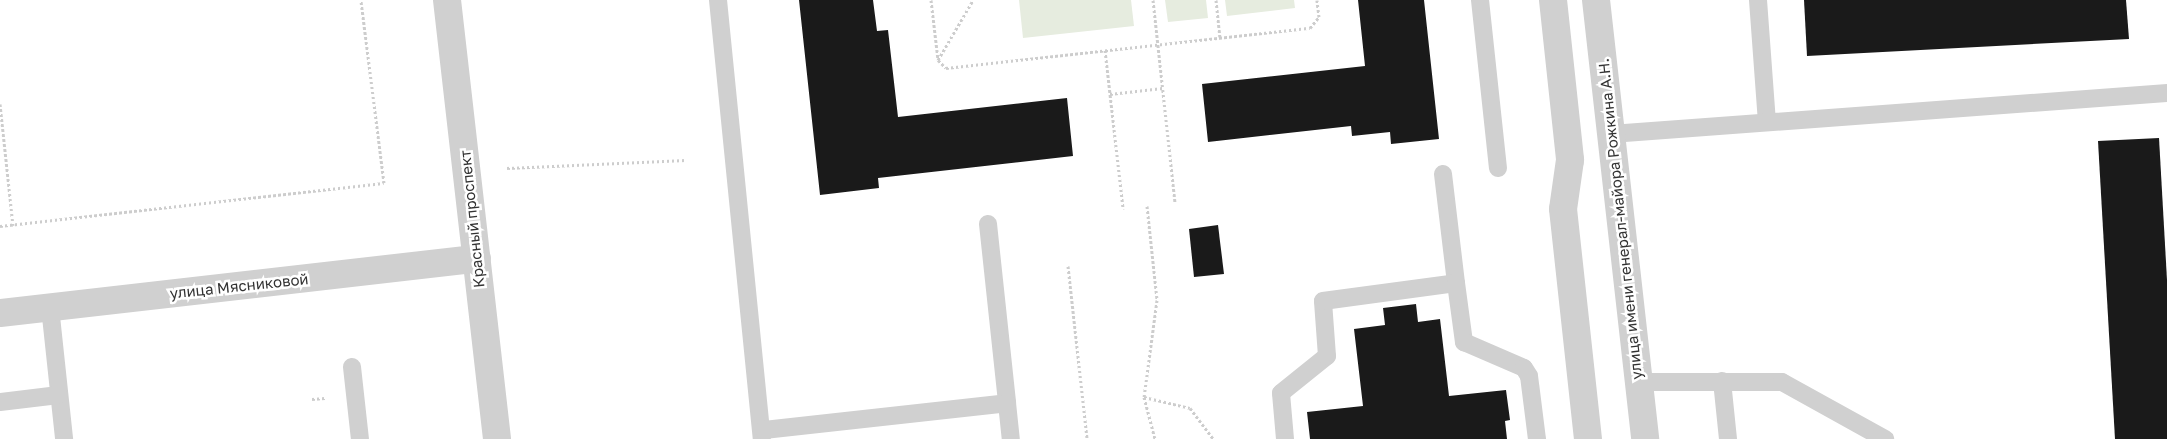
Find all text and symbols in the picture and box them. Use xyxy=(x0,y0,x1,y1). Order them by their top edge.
street label: улица имени генерал-майора Рожкина А.Н. xyxy=(1594,58,1646,380)
street label: Красный проспект xyxy=(456,149,488,289)
street label: улица Мясниковой xyxy=(169,270,309,302)

